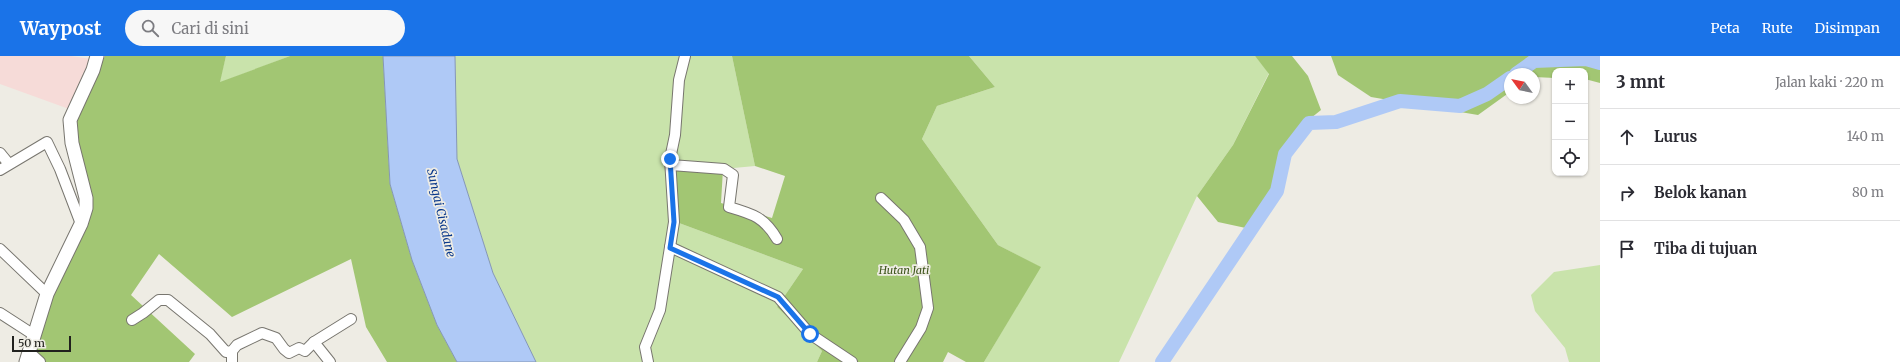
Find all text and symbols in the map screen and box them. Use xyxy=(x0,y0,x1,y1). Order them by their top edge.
search box xyxy=(125,10,405,46)
text: Waypost xyxy=(20,16,101,40)
icon: search xyxy=(139,17,161,39)
text: Cari di sini xyxy=(171,19,249,38)
text: Peta xyxy=(1711,19,1740,37)
text: Rute xyxy=(1762,19,1793,37)
text: Disimpan xyxy=(1815,19,1880,37)
north arrow xyxy=(1504,68,1540,104)
map controls xyxy=(1552,68,1588,176)
button: + xyxy=(1552,68,1588,104)
text: 3 mnt xyxy=(1616,71,1665,93)
text: Jalan kaki · 220 m xyxy=(1775,74,1884,91)
button: − xyxy=(1552,104,1588,140)
icon: ahead xyxy=(1616,126,1638,148)
text: Lurus xyxy=(1654,127,1697,146)
text: 140 m xyxy=(1847,128,1884,145)
button: locate xyxy=(1552,140,1588,176)
route end xyxy=(661,150,679,168)
water label: Sungai Cisadane xyxy=(424,167,459,259)
icon: right xyxy=(1616,182,1638,204)
text: Belok kanan xyxy=(1654,183,1747,202)
text: 80 m xyxy=(1852,184,1884,201)
icon: arrive xyxy=(1616,238,1638,260)
text: Tiba di tujuan xyxy=(1654,239,1757,258)
park label: Hutan Jati xyxy=(878,263,929,277)
route start xyxy=(801,325,819,343)
scale bar xyxy=(12,334,71,353)
text: 50 m xyxy=(18,336,45,350)

